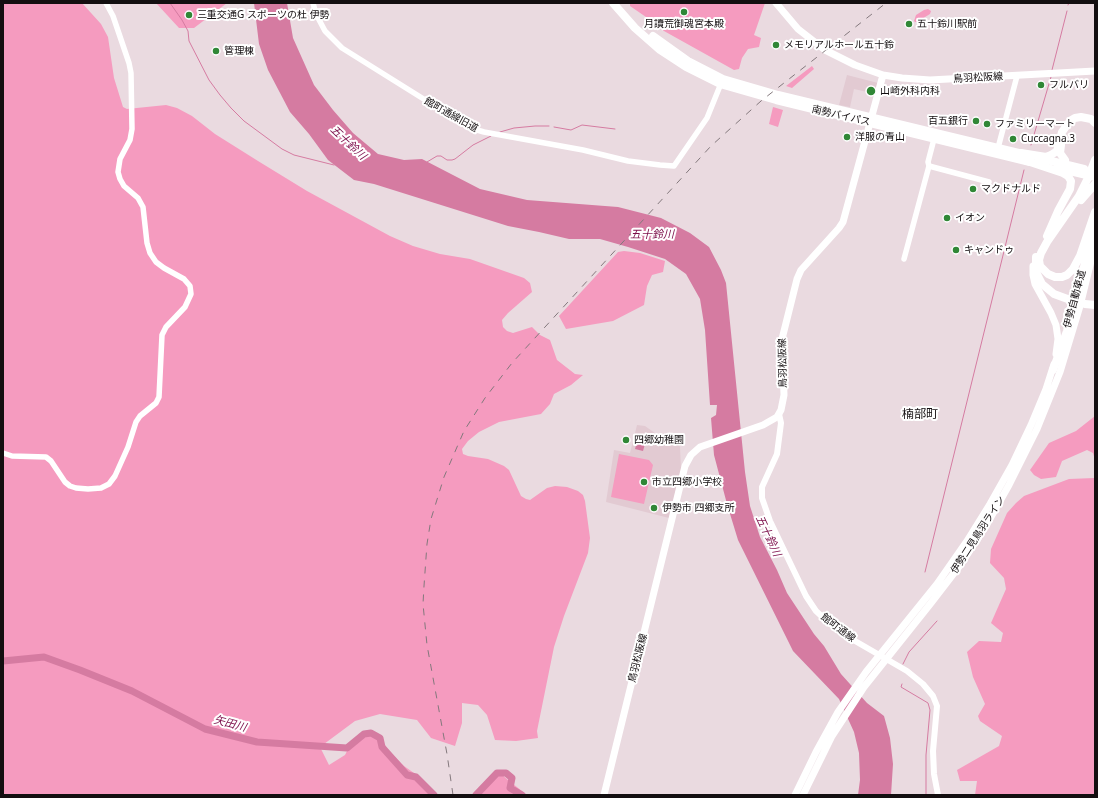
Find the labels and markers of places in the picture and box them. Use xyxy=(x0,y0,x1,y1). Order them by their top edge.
marker: 月讀荒御魂宮本殿 xyxy=(679,7,689,17)
place label: 三重交通G スポーツの杜 伊勢 xyxy=(197,9,329,21)
marker: 三重交通G スポーツの杜 伊勢 xyxy=(184,10,194,20)
place label: 月讀荒御魂宮本殿 xyxy=(644,18,724,30)
place label: 五十鈴川駅前 xyxy=(917,18,977,30)
marker: 五十鈴川駅前 xyxy=(904,19,914,29)
place label: メモリアルホール五十鈴 xyxy=(784,39,894,51)
marker: メモリアルホール五十鈴 xyxy=(771,40,781,50)
place label: 管理棟 xyxy=(224,45,254,57)
marker: 管理棟 xyxy=(211,46,221,56)
place label: フルバリ xyxy=(1049,79,1089,91)
marker: フルバリ xyxy=(1036,80,1046,90)
marker: 山崎外科内科 xyxy=(865,85,877,97)
place label: 山崎外科内科 xyxy=(880,85,940,97)
place label: 百五銀行 xyxy=(928,115,968,127)
marker: 百五銀行 xyxy=(971,116,981,126)
place label: ファミリーマート xyxy=(995,118,1075,130)
marker: ファミリーマート xyxy=(982,119,992,129)
place label: 洋服の青山 xyxy=(855,131,905,143)
marker: 洋服の青山 xyxy=(842,132,852,142)
place label: Cuccagna.3 xyxy=(1021,133,1075,145)
marker: Cuccagna.3 xyxy=(1008,134,1018,144)
place label: マクドナルド xyxy=(981,183,1041,195)
marker: マクドナルド xyxy=(968,184,978,194)
place label: イオン xyxy=(955,212,985,224)
marker: イオン xyxy=(942,213,952,223)
place label: キャンドゥ xyxy=(964,244,1014,256)
marker: キャンドゥ xyxy=(951,245,961,255)
place label: 四郷幼稚園 xyxy=(634,434,684,446)
marker: 四郷幼稚園 xyxy=(621,435,631,445)
place label: 市立四郷小学校 xyxy=(652,476,722,488)
marker: 市立四郷小学校 xyxy=(639,477,649,487)
place label: 伊勢市 四郷支所 xyxy=(662,502,735,514)
marker: 伊勢市 四郷支所 xyxy=(649,503,659,513)

